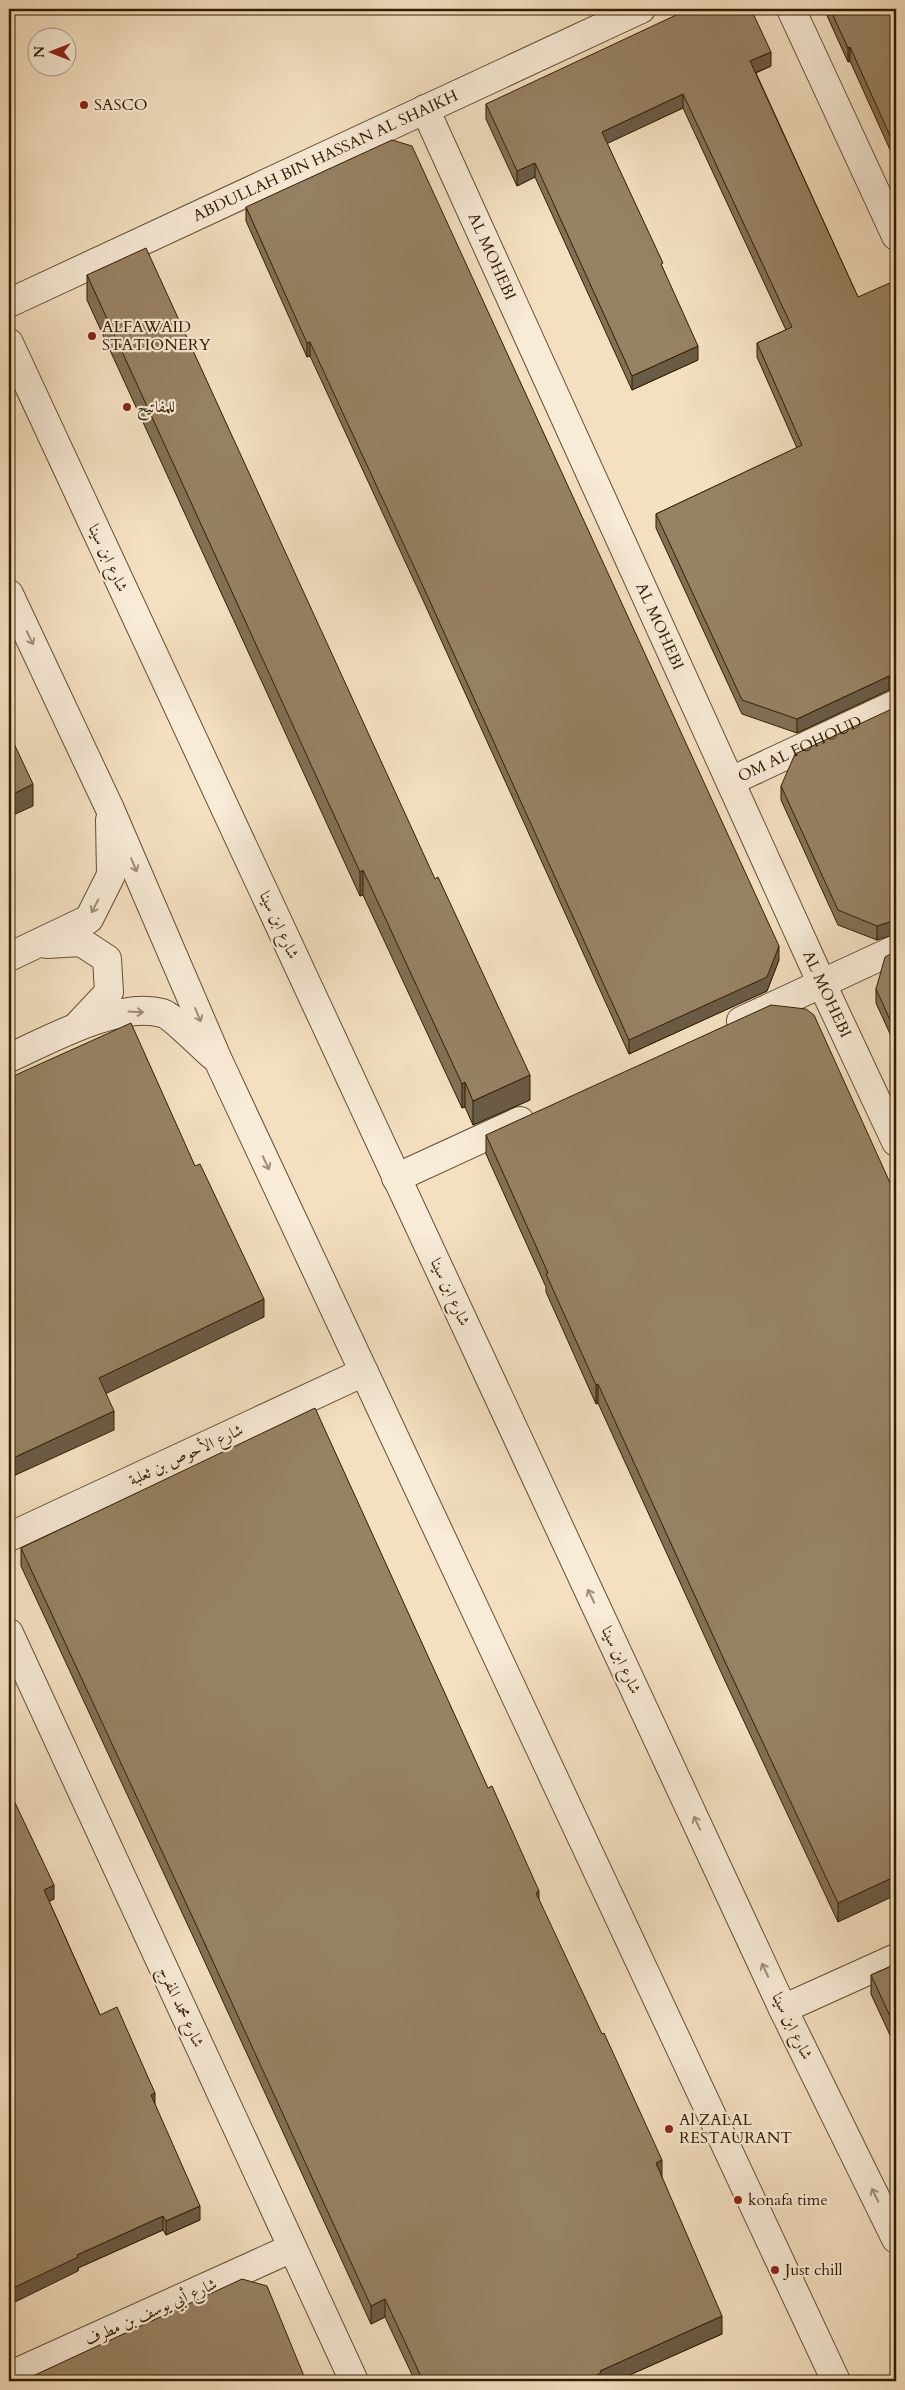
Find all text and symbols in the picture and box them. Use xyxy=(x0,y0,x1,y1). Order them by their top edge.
north arrow xyxy=(28,28,78,78)
text: N xyxy=(30,46,49,58)
street label: ABDULLAH BIN HASSAN AL SHAIKH xyxy=(189,85,462,227)
place label: SASCO xyxy=(94,94,147,116)
marker: SASCO xyxy=(78,99,90,111)
street label: AL MOHEBI xyxy=(463,209,521,304)
place label: ALFAWAID STATIONERY xyxy=(102,316,211,356)
marker: ALFAWAID STATIONERY xyxy=(86,330,98,342)
place label: للمفاتيح xyxy=(137,396,175,421)
marker: للمفاتيح xyxy=(121,401,133,413)
street label: شارع ابن سينا xyxy=(81,521,133,596)
street label: AL MOHEBI xyxy=(630,579,689,674)
one-way arrow xyxy=(25,631,35,646)
street label: OM AL FOHOUD xyxy=(734,710,866,787)
one-way arrow xyxy=(130,857,140,872)
street label: شارع ابن سينا xyxy=(252,888,304,963)
one-way arrow xyxy=(90,898,99,913)
street label: AL MOHEBI xyxy=(797,947,857,1041)
one-way arrow xyxy=(127,1007,143,1016)
one-way arrow xyxy=(194,1007,204,1022)
one-way arrow xyxy=(262,1155,271,1170)
street label: شارع ابن سينا xyxy=(423,1255,475,1330)
street label: شارع الأحوص بن ثعلبة xyxy=(125,1418,248,1493)
one-way arrow xyxy=(586,1589,595,1604)
street label: شارع ابن سينا xyxy=(594,1623,646,1698)
one-way arrow xyxy=(691,1816,701,1831)
street label: شارع محمد المفرج xyxy=(150,1963,209,2052)
one-way arrow xyxy=(760,1963,770,1978)
street label: شارع ابن سينا xyxy=(764,1989,818,2064)
place label: Al ZALAL RESTAURANT xyxy=(679,2109,792,2149)
marker: Al ZALAL RESTAURANT xyxy=(663,2123,675,2135)
one-way arrow xyxy=(870,2188,879,2203)
place label: konafa time xyxy=(748,2189,828,2211)
marker: konafa time xyxy=(732,2194,744,2206)
place label: Just chill xyxy=(783,2259,843,2281)
marker: Just chill xyxy=(769,2264,781,2276)
street label: شارع أبي يوسف بن مطرف xyxy=(81,2272,221,2353)

